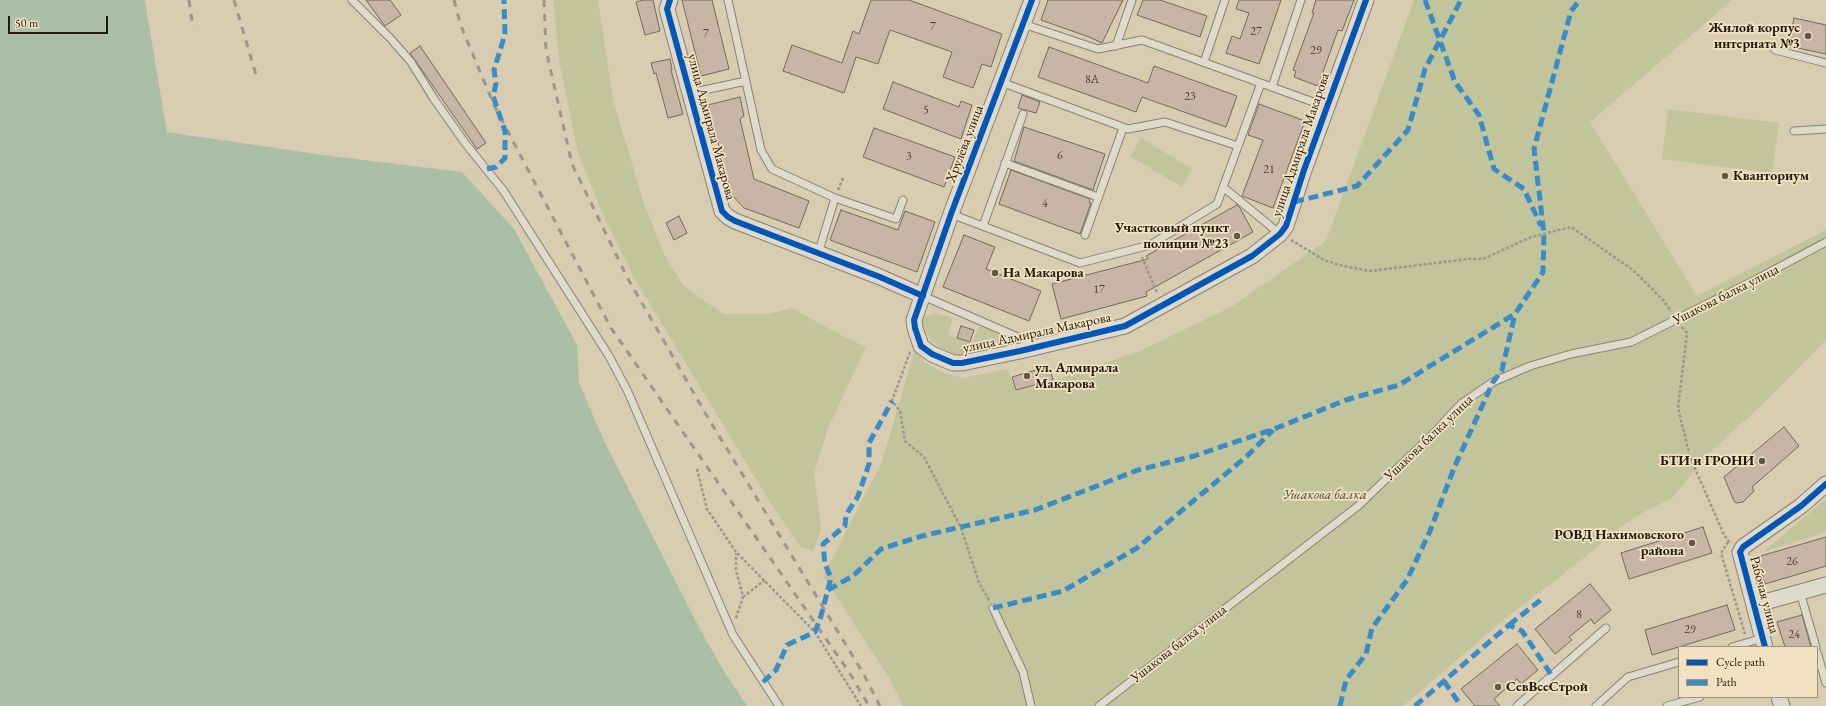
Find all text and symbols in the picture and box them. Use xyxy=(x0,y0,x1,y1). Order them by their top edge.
scale bar xyxy=(10,8,110,34)
text: 50 m xyxy=(15,15,38,31)
house number: 7 xyxy=(930,20,936,34)
place label: Жилой корпус интерната №3 xyxy=(1708,20,1800,52)
house number: 27 xyxy=(1250,25,1262,39)
house number: 7 xyxy=(703,27,709,41)
marker: Жилой корпус интерната №3 xyxy=(1803,31,1813,41)
house number: 29 xyxy=(1310,44,1322,58)
street label: улица Адмирала Макарова xyxy=(683,52,739,202)
street label: улица Адмирала Макарова xyxy=(1268,71,1334,219)
house number: 8А xyxy=(1085,73,1099,87)
house number: 23 xyxy=(1184,90,1196,104)
house number: 5 xyxy=(923,103,929,117)
street label: Хрулёва улица xyxy=(943,103,987,185)
house number: 6 xyxy=(1057,149,1063,163)
house number: 3 xyxy=(906,150,912,164)
house number: 21 xyxy=(1263,163,1275,177)
place label: Кванториум xyxy=(1733,168,1809,184)
marker: Кванториум xyxy=(1720,171,1730,181)
house number: 4 xyxy=(1042,197,1048,211)
place label: Участковый пункт полиции №23 xyxy=(1115,220,1229,252)
marker: Участковый пункт полиции №23 xyxy=(1232,231,1242,241)
street label: Ушакова балка улица xyxy=(1670,261,1782,329)
place label: На Макарова xyxy=(1003,265,1084,281)
marker: На Макарова xyxy=(990,268,1000,278)
house number: 17 xyxy=(1093,283,1105,297)
street label: улица Адмирала Макарова xyxy=(961,309,1113,357)
place label: ул. Адмирала Макарова xyxy=(1035,360,1118,392)
marker: ул. Адмирала Макарова xyxy=(1022,371,1032,381)
street label: Ушакова балка улица xyxy=(1381,391,1477,485)
place label: БТИ и ГРОНИ xyxy=(1660,453,1754,469)
marker: БТИ и ГРОНИ xyxy=(1757,456,1767,466)
park label: Ушакова балка xyxy=(1283,487,1367,503)
place label: РОВД Нахимовского района xyxy=(1554,527,1684,560)
marker: РОВД Нахимовского района xyxy=(1687,538,1697,548)
street label: Рабочая улица xyxy=(1746,554,1782,636)
house number: 26 xyxy=(1786,555,1798,569)
street label: Ушакова балка улица xyxy=(1128,601,1230,687)
house number: 8 xyxy=(1576,608,1582,622)
house number: 29 xyxy=(1684,623,1696,637)
house number: 24 xyxy=(1788,628,1800,642)
legend xyxy=(1678,646,1818,698)
text: Cycle path xyxy=(1716,654,1765,670)
text: Path xyxy=(1716,674,1737,690)
place label: СевВсеСтрой xyxy=(1506,679,1588,695)
marker: СевВсеСтрой xyxy=(1493,682,1503,692)

